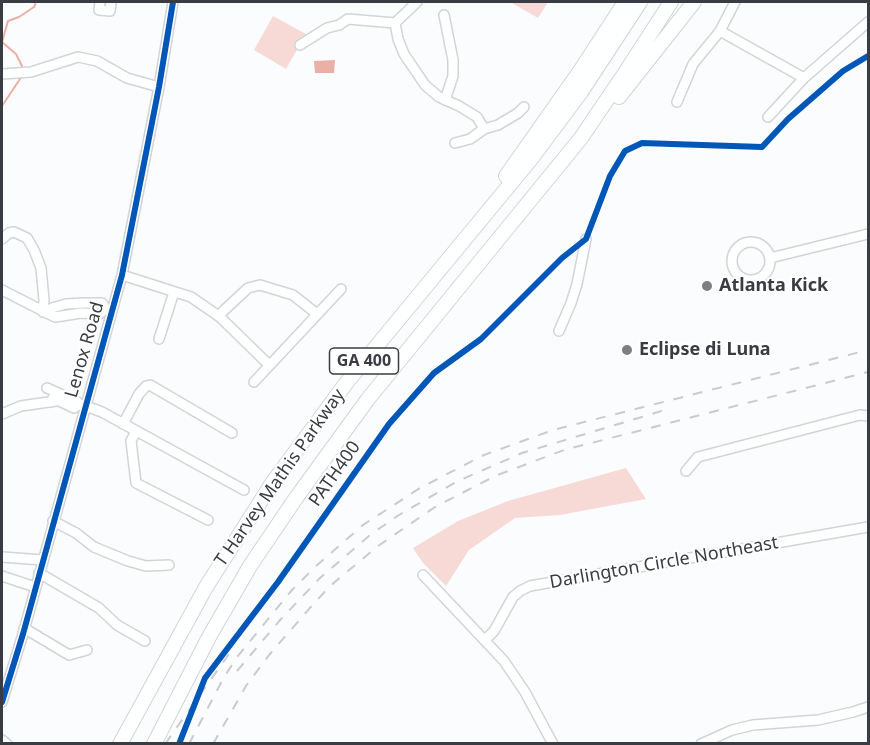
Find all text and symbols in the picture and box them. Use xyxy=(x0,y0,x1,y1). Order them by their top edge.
place label: Atlanta Kick xyxy=(719,275,828,297)
marker: Atlanta Kick xyxy=(700,279,714,293)
street label: Lenox Road xyxy=(61,300,109,400)
place label: Eclipse di Luna xyxy=(639,339,771,361)
marker: Eclipse di Luna xyxy=(620,343,634,357)
road number: GA 400 xyxy=(330,348,398,374)
street label: T Harvey Mathis Parkway xyxy=(210,385,350,571)
street label: PATH400 xyxy=(305,437,365,511)
street label: Darlington Circle Northeast xyxy=(548,532,780,594)

